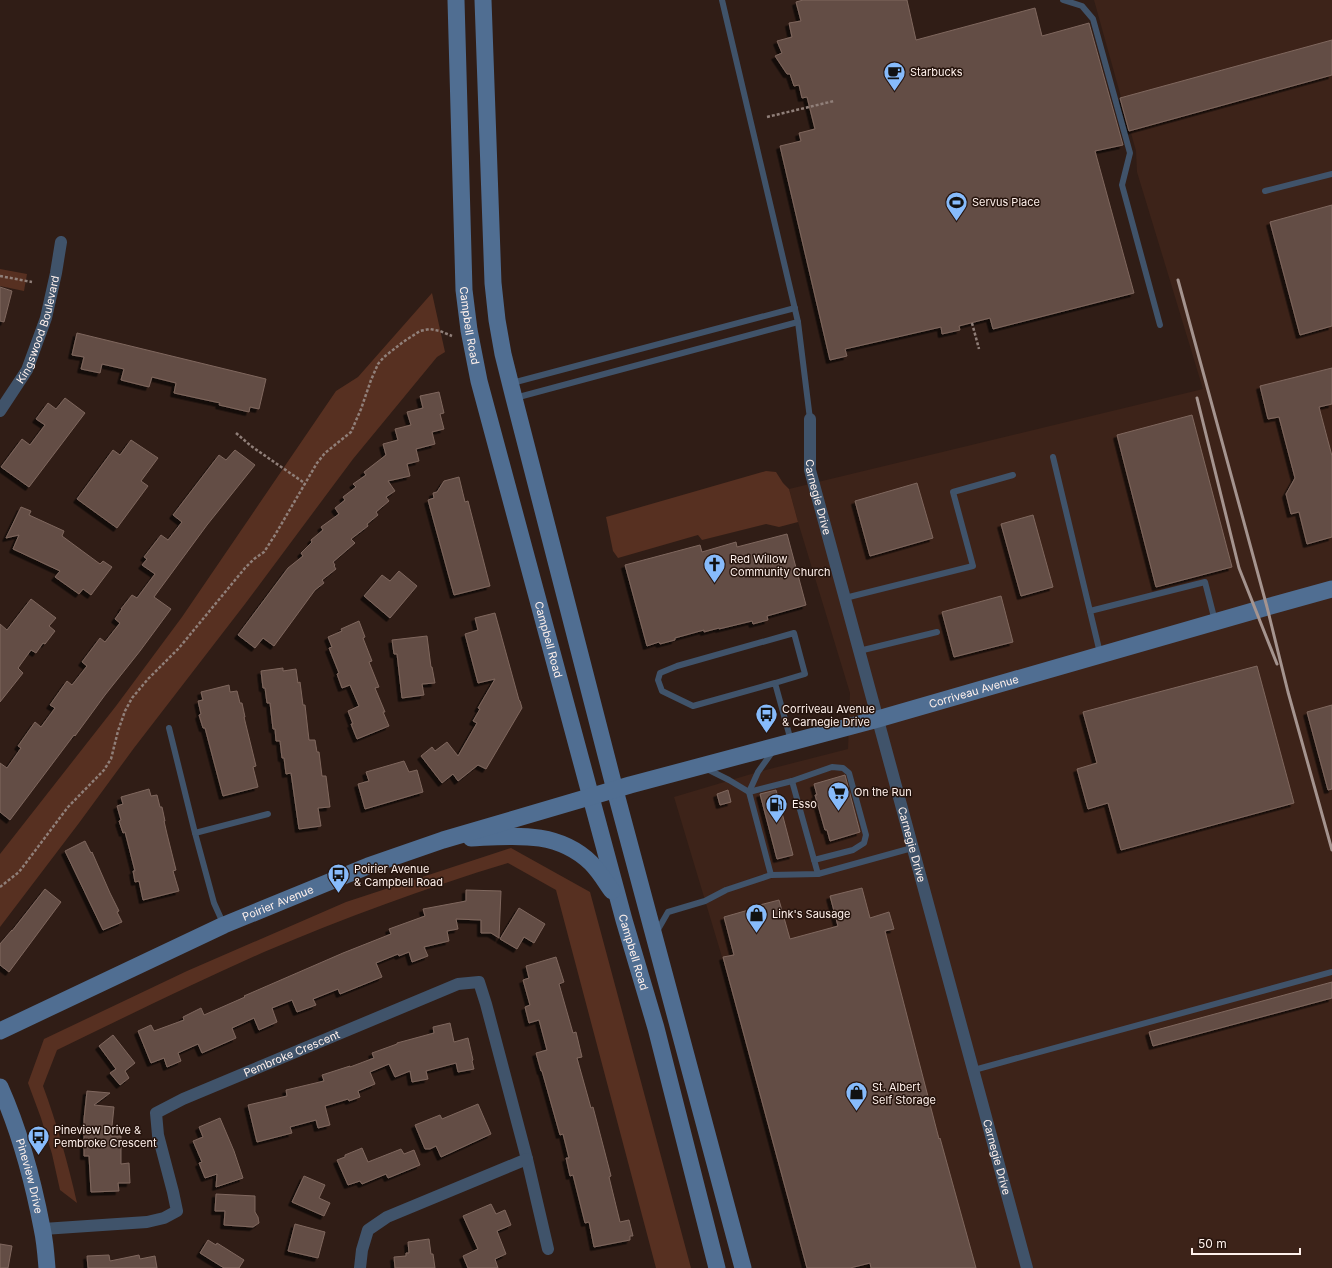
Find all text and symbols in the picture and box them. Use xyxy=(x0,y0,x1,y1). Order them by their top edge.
cafe icon: Starbucks xyxy=(881,59,907,92)
place label: Starbucks xyxy=(910,65,963,79)
sports icon: Servus Place xyxy=(943,189,969,222)
place label: Servus Place xyxy=(972,195,1040,209)
street label: Kingswood Boulevard xyxy=(13,274,62,386)
street label: Campbell Road xyxy=(457,286,483,366)
street label: Carnegie Drive xyxy=(803,459,834,536)
church icon: Red Willow Community Church xyxy=(702,552,728,585)
place label: Red Willow Community Church xyxy=(730,552,830,579)
street label: Campbell Road xyxy=(532,600,566,679)
street label: Corriveau Avenue xyxy=(927,672,1020,711)
bus stop icon: Corriveau Avenue & Carnegie Drive xyxy=(754,702,780,735)
place label: Corriveau Avenue & Carnegie Drive xyxy=(782,702,875,729)
supermarket icon: On the Run xyxy=(825,779,851,812)
place label: On the Run xyxy=(854,785,912,799)
fuel station icon: Esso xyxy=(764,791,790,824)
place label: Esso xyxy=(792,797,817,811)
street label: Carnegie Drive xyxy=(895,805,929,884)
bus stop icon: Poirier Avenue & Campbell Road xyxy=(325,862,351,895)
place label: Poirier Avenue & Campbell Road xyxy=(354,862,443,889)
street label: Poirier Avenue xyxy=(240,882,315,924)
shop icon: Link's Sausage xyxy=(744,901,770,934)
place label: Link's Sausage xyxy=(772,907,851,921)
street label: Campbell Road xyxy=(616,912,651,992)
street label: Pembroke Crescent xyxy=(241,1027,342,1080)
shop icon: St. Albert Self Storage xyxy=(844,1080,870,1113)
place label: St. Albert Self Storage xyxy=(872,1080,936,1107)
street label: Carnegie Drive xyxy=(980,1118,1014,1196)
bus stop icon: Pineview Drive & Pembroke Crescent xyxy=(26,1123,52,1156)
place label: Pineview Drive & Pembroke Crescent xyxy=(54,1123,157,1150)
street label: Pineview Drive xyxy=(13,1137,46,1215)
scale bar xyxy=(1192,1230,1300,1256)
text: 50 m xyxy=(1198,1236,1227,1251)

